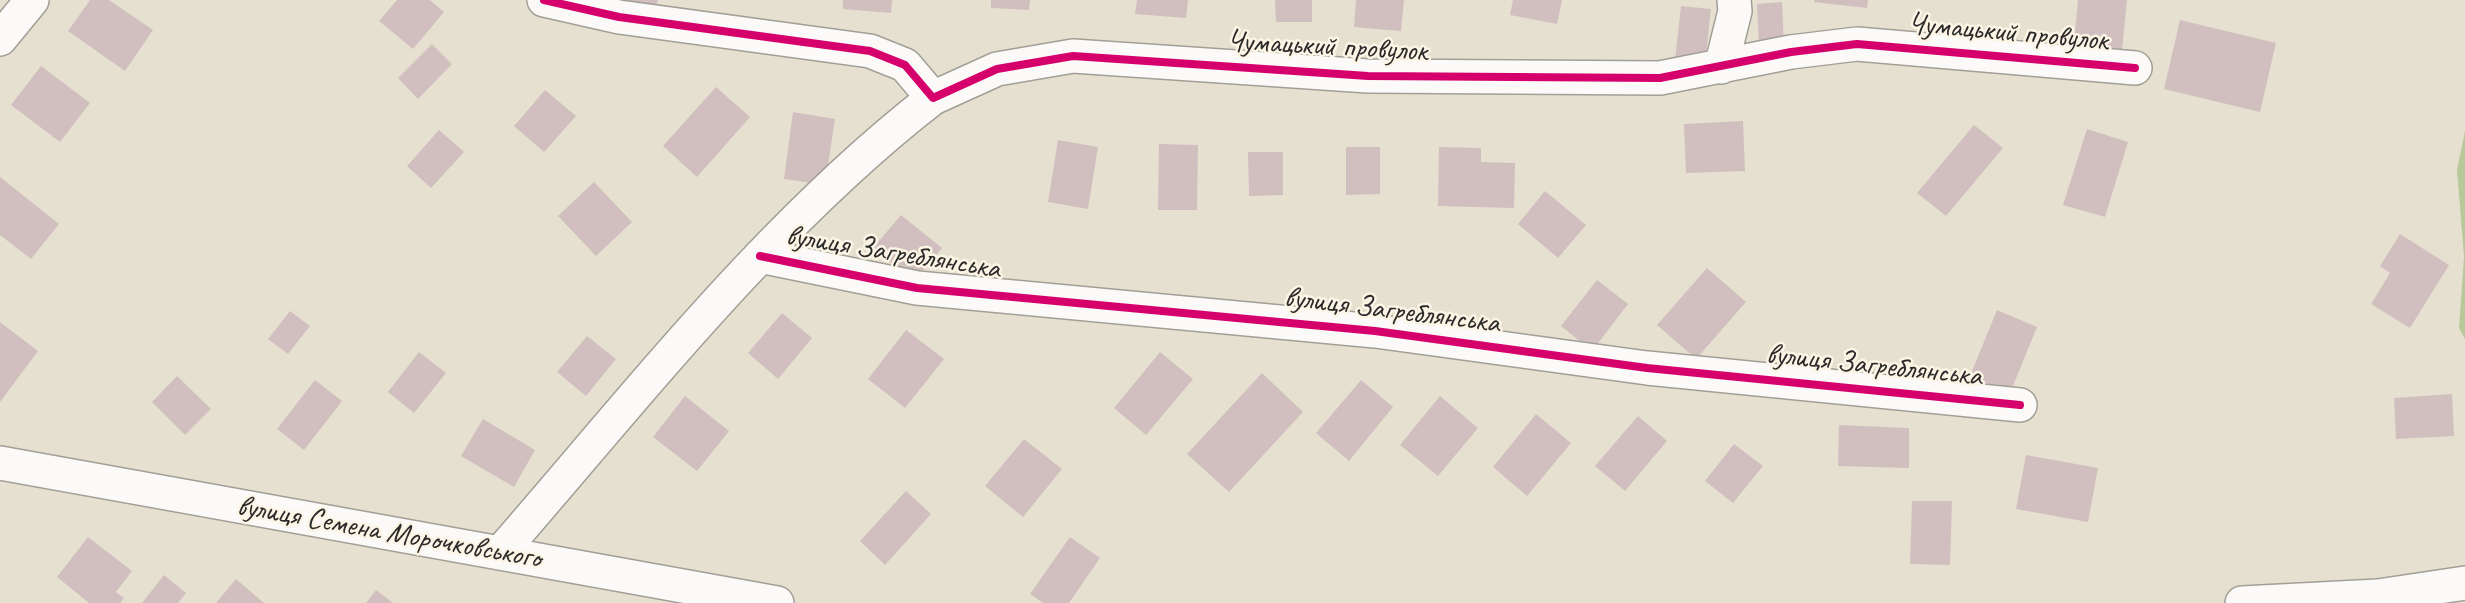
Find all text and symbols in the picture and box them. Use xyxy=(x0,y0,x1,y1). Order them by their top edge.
street label: Чумацький провулок xyxy=(1906,6,2110,60)
street label: Чумацький провулок xyxy=(1226,24,1428,70)
street label: вулиця Загреблянська xyxy=(783,218,1003,288)
street label: вулиця Загреблянська xyxy=(1282,280,1502,342)
street label: вулиця Загреблянська xyxy=(1764,337,1984,395)
street label: вулиця Семена Морочковського xyxy=(234,489,544,577)

